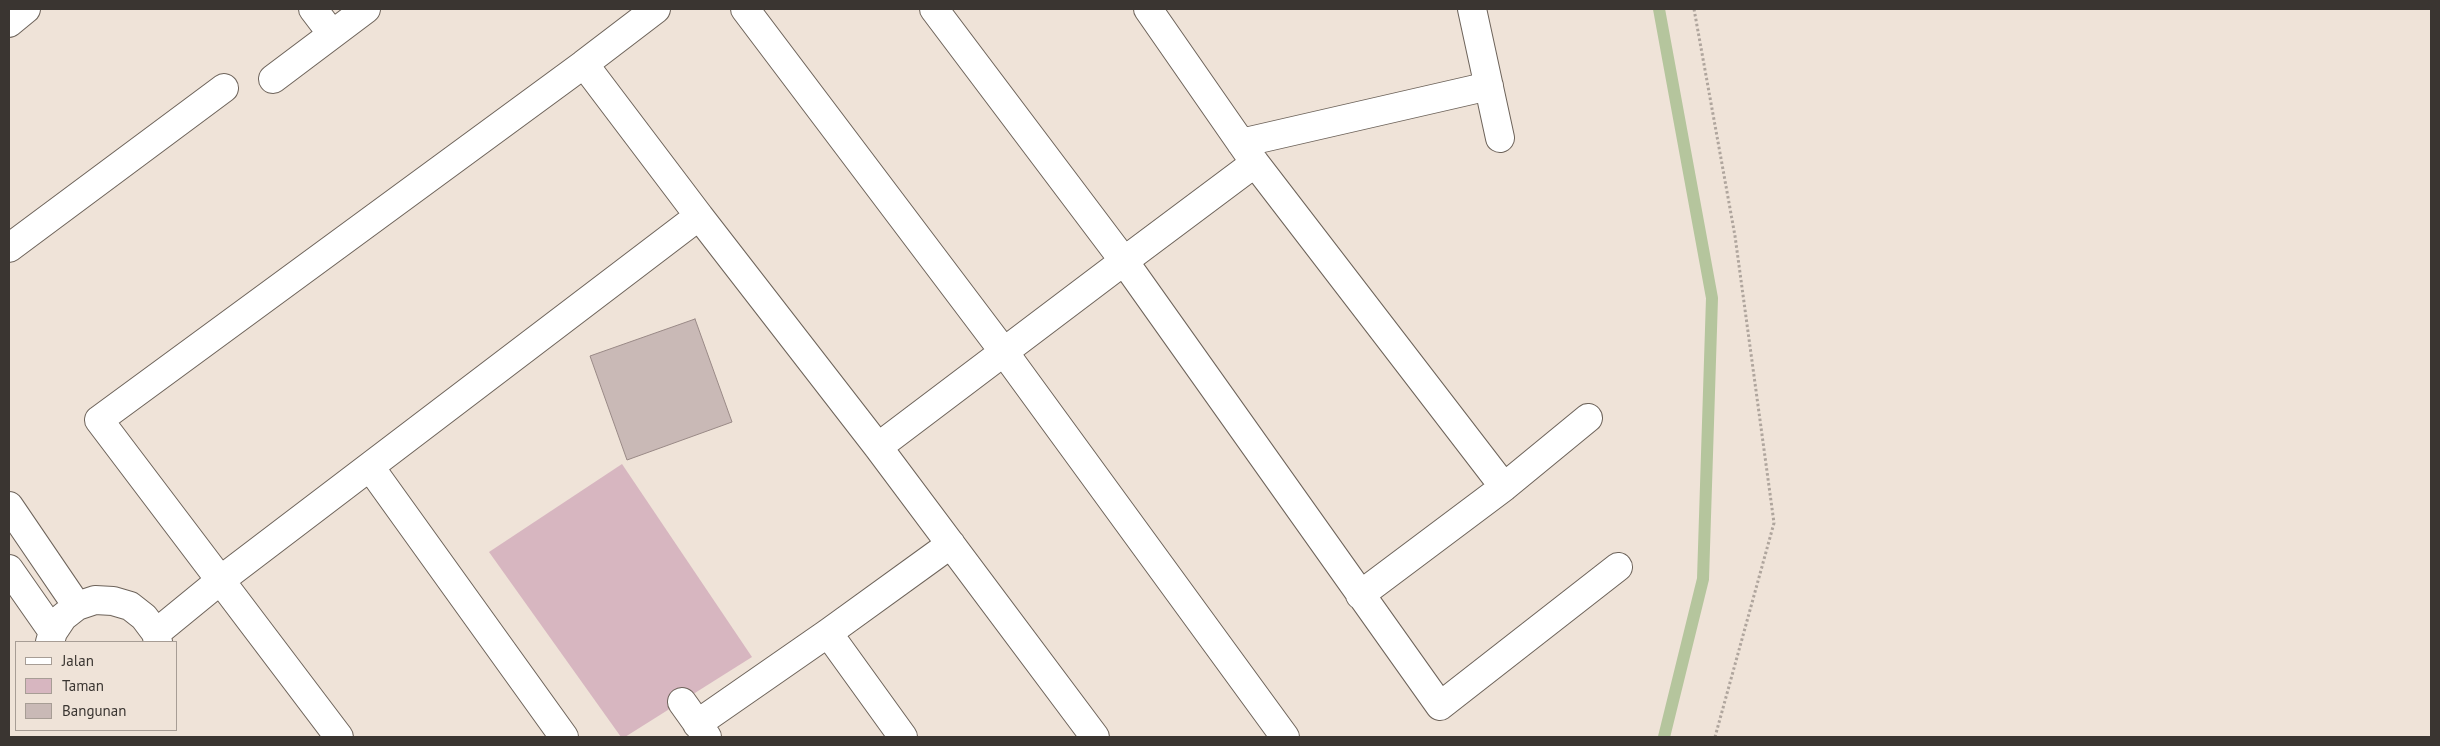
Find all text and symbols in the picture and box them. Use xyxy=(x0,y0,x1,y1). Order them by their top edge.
legend xyxy=(15,641,178,731)
text: Jalan xyxy=(62,651,94,670)
text: Taman xyxy=(62,676,104,695)
text: Bangunan xyxy=(62,701,126,720)

